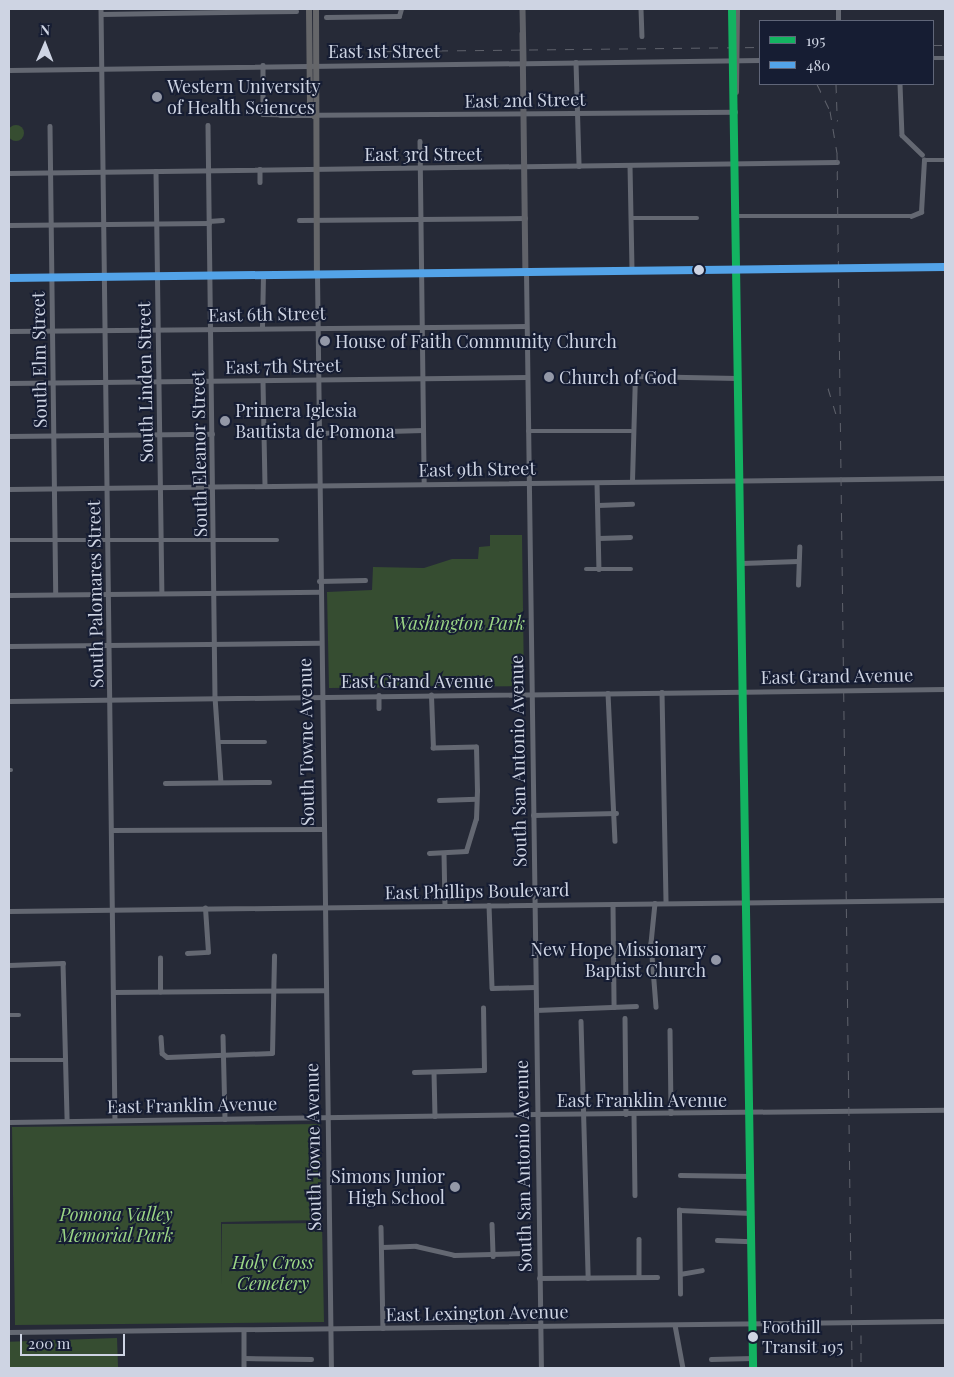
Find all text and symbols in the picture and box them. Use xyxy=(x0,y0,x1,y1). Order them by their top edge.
north arrow xyxy=(20,20,70,70)
text: N xyxy=(40,20,50,39)
legend xyxy=(759,20,934,85)
text: 195 xyxy=(806,30,825,50)
street label: East 1st Street xyxy=(328,40,440,62)
text: 480 xyxy=(806,55,830,75)
place label: Western University of Health Sciences xyxy=(167,76,320,118)
street label: East 2nd Street xyxy=(464,88,586,112)
marker: Western University of Health Sciences xyxy=(151,91,163,103)
street label: East 3rd Street xyxy=(364,143,482,165)
unlabelled marker xyxy=(694,265,704,275)
street label: South Elm Street xyxy=(27,292,51,428)
street label: South Linden Street xyxy=(133,301,157,463)
street label: East 6th Street xyxy=(208,302,326,326)
place label: House of Faith Community Church xyxy=(335,330,617,352)
marker: House of Faith Community Church xyxy=(319,335,331,347)
street label: East 7th Street xyxy=(225,354,341,378)
place label: Church of God xyxy=(559,366,677,388)
street label: South Eleanor Street xyxy=(187,370,211,538)
marker: Church of God xyxy=(543,371,555,383)
place label: Primera Iglesia Bautista de Pomona xyxy=(235,400,395,442)
marker: Primera Iglesia Bautista de Pomona xyxy=(219,415,231,427)
street label: East 9th Street xyxy=(418,457,536,481)
street label: South Palomares Street xyxy=(83,500,107,688)
park label: Washington Park xyxy=(393,612,525,634)
street label: South San Antonio Avenue xyxy=(505,654,531,868)
street label: South Towne Avenue xyxy=(294,657,318,827)
street label: East Grand Avenue xyxy=(760,664,914,688)
street label: East Grand Avenue xyxy=(340,670,494,692)
street label: East Phillips Boulevard xyxy=(384,879,570,903)
place label: New Hope Missionary Baptist Church xyxy=(530,939,706,982)
marker: New Hope Missionary Baptist Church xyxy=(710,954,722,966)
street label: South San Antonio Avenue xyxy=(510,1059,536,1273)
street label: South Towne Avenue xyxy=(301,1062,325,1232)
street label: East Franklin Avenue xyxy=(556,1089,728,1111)
street label: East Franklin Avenue xyxy=(106,1093,278,1117)
place label: Simons Junior High School xyxy=(331,1166,445,1208)
marker: Simons Junior High School xyxy=(449,1181,461,1193)
park label: Pomona Valley Memorial Park xyxy=(58,1204,174,1246)
park label: Holy Cross Cemetery xyxy=(232,1252,314,1294)
street label: East Lexington Avenue xyxy=(385,1301,569,1325)
place label: Foothill Transit 195 xyxy=(762,1317,844,1357)
scale bar xyxy=(22,1324,128,1356)
marker: Foothill Transit 195 xyxy=(748,1332,758,1342)
text: 200 m xyxy=(28,1333,70,1353)

